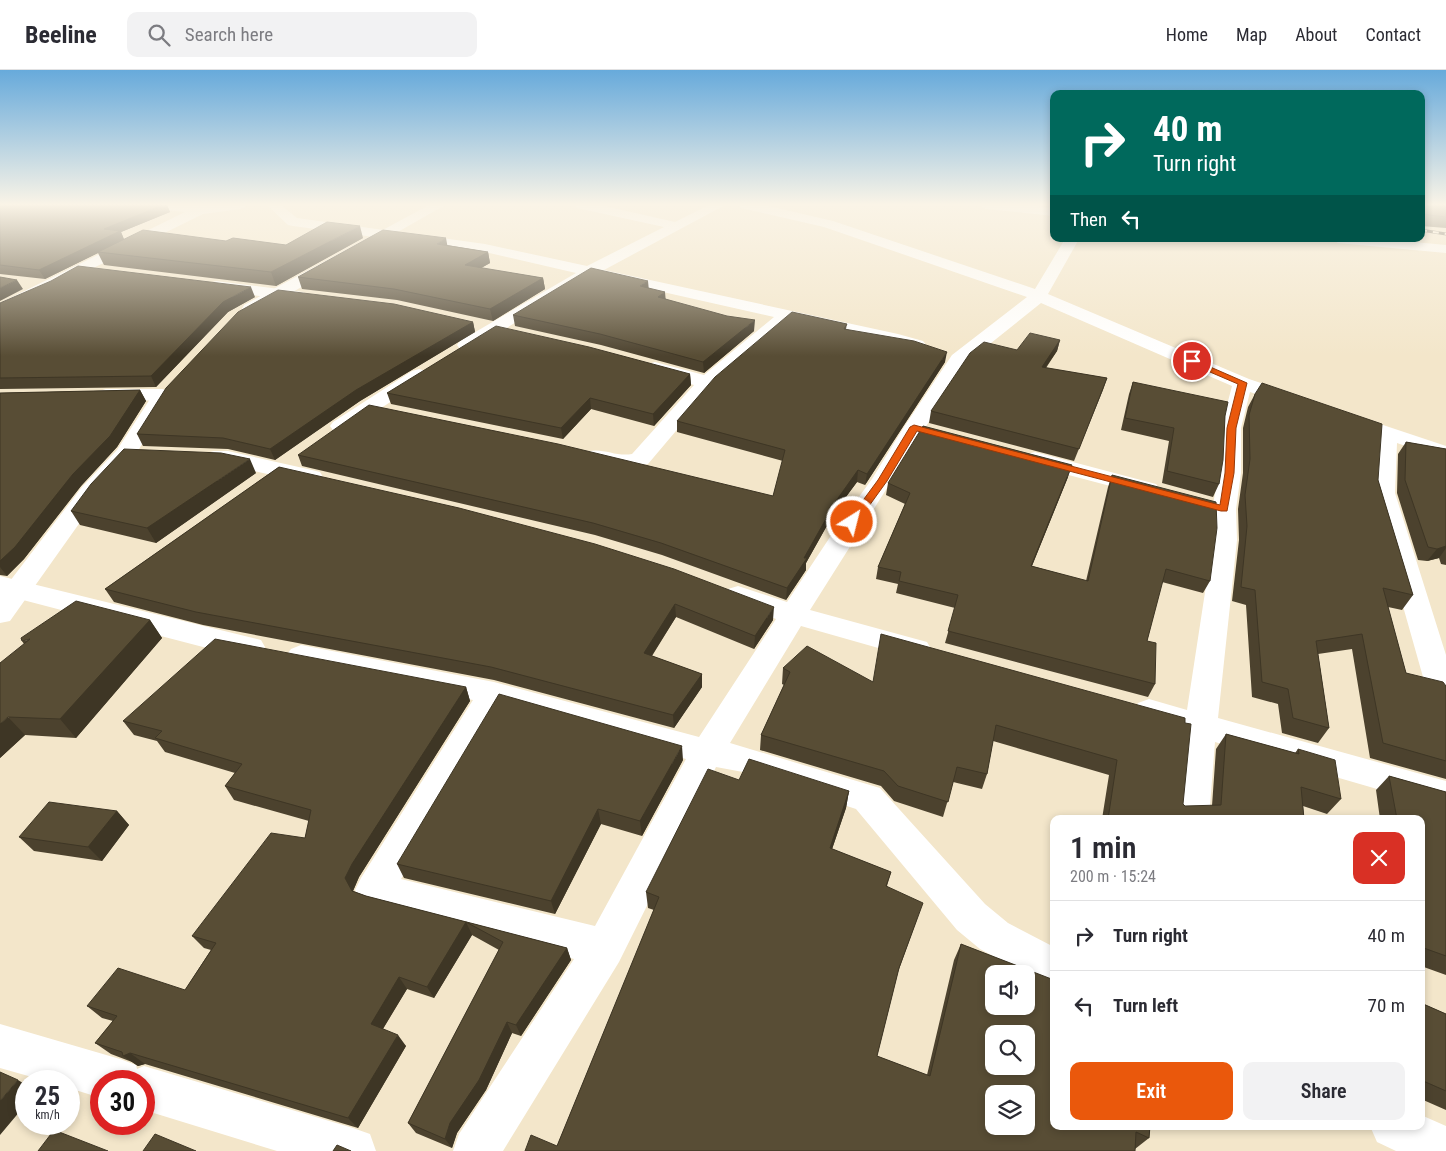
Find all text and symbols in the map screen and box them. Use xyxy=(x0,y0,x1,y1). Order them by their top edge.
search box xyxy=(127,12,477,57)
text: Beeline xyxy=(25,21,97,49)
icon: search xyxy=(145,21,173,49)
text: Search here xyxy=(185,23,273,46)
text: Home xyxy=(1166,24,1208,45)
text: Map xyxy=(1236,24,1267,45)
text: About xyxy=(1295,24,1337,45)
text: Contact xyxy=(1365,24,1421,45)
text: 40 m xyxy=(1153,109,1222,150)
icon: right xyxy=(1070,110,1135,175)
text: Turn right xyxy=(1153,151,1236,176)
icon: left xyxy=(1117,205,1145,233)
text: Then xyxy=(1070,208,1107,231)
pin xyxy=(1171,340,1213,382)
icon: arrive xyxy=(1178,347,1206,375)
position arrow xyxy=(825,495,877,547)
text: 1 min xyxy=(1070,830,1136,865)
button: close xyxy=(1353,832,1405,884)
text: 200 m · 15:24 xyxy=(1070,867,1156,886)
icon: right xyxy=(1070,922,1098,950)
text: Turn right xyxy=(1113,924,1188,947)
text: 40 m xyxy=(1368,924,1405,947)
map controls xyxy=(985,965,1035,1135)
button: sound xyxy=(985,965,1035,1015)
icon: left xyxy=(1070,992,1098,1020)
text: Turn left xyxy=(1113,994,1178,1017)
text: 70 m xyxy=(1368,994,1405,1017)
button: search xyxy=(985,1025,1035,1075)
button: Exit xyxy=(1070,1062,1233,1120)
button: Share xyxy=(1243,1062,1405,1120)
speed limit sign: 30 xyxy=(90,1070,155,1135)
text: 25 xyxy=(35,1082,60,1111)
button: layers xyxy=(985,1085,1035,1135)
text: km/h xyxy=(35,1108,60,1122)

